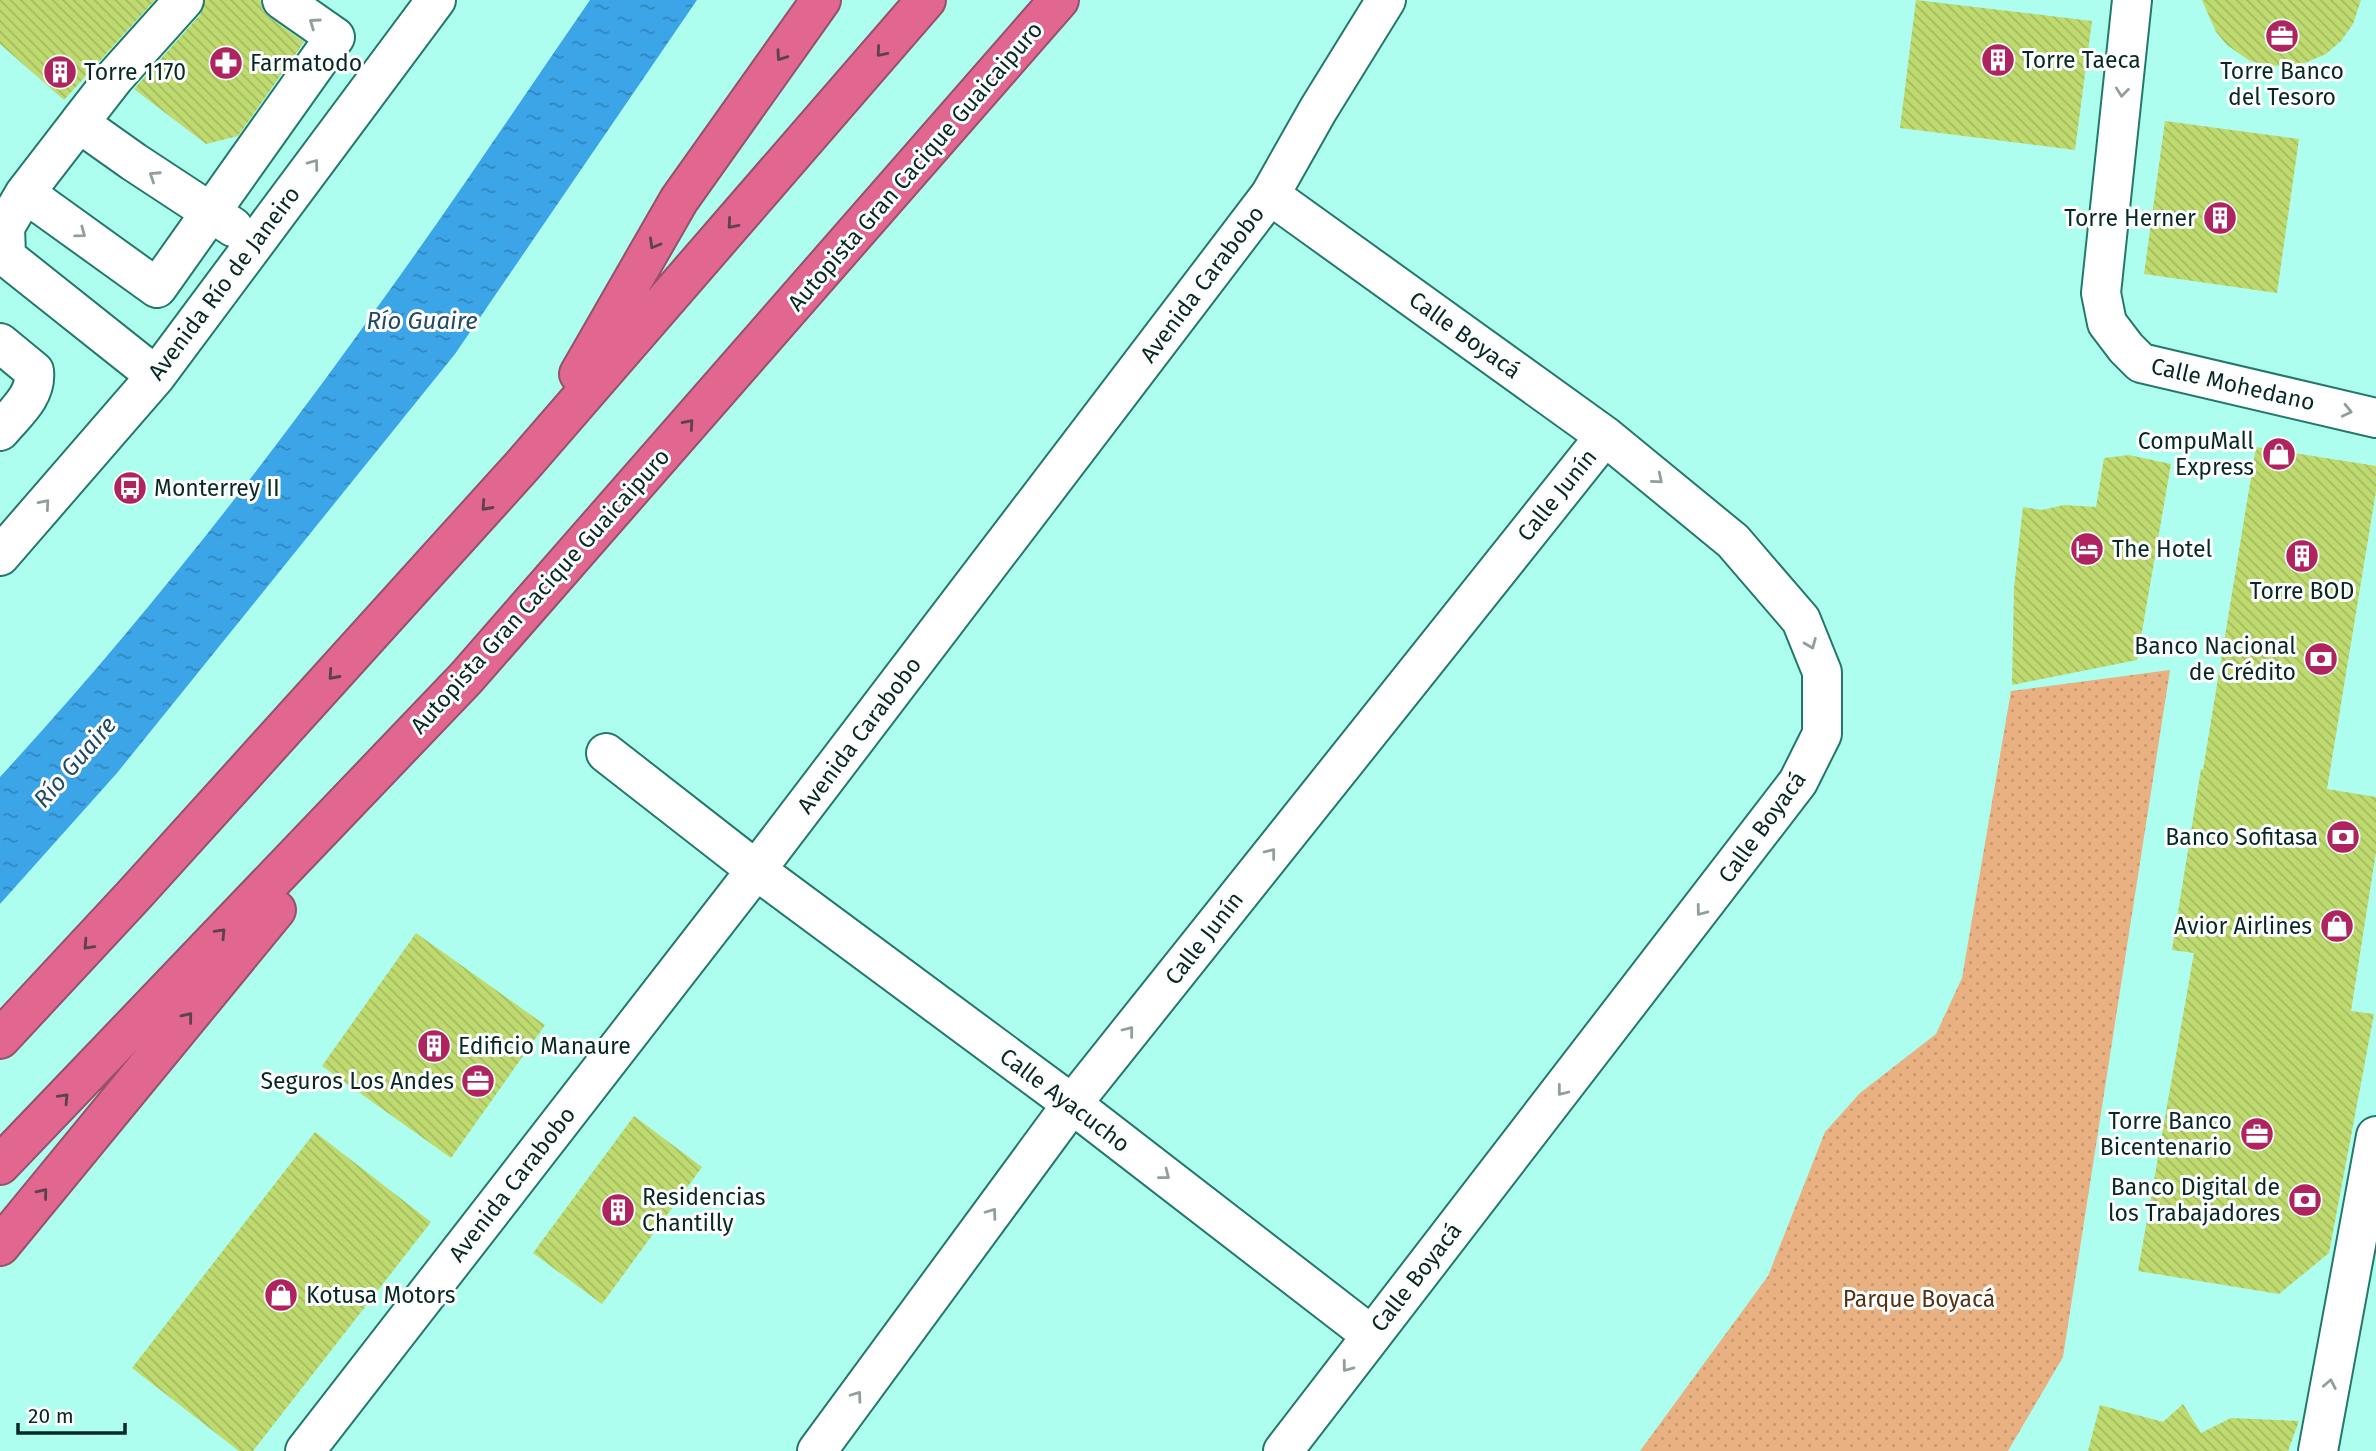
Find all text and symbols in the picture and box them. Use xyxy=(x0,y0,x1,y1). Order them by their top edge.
street label: Autopista Gran Cacique Guaicaipuro xyxy=(782,16,1048,316)
office icon: Torre Banco del Tesoro xyxy=(2263,17,2301,55)
one-way arrow xyxy=(309,18,322,31)
building icon: Torre Taeca xyxy=(1979,41,2017,79)
one-way arrow xyxy=(877,43,889,56)
pharmacy icon: Farmatodo xyxy=(207,44,245,82)
place label: Torre Taeca xyxy=(2022,46,2141,74)
one-way arrow xyxy=(777,48,789,61)
place label: Farmatodo xyxy=(250,49,362,77)
building icon: Torre 1170 xyxy=(41,53,79,91)
place label: Torre Banco del Tesoro xyxy=(2220,57,2344,111)
place label: Torre 1170 xyxy=(84,58,186,86)
one-way arrow xyxy=(2115,86,2130,98)
one-way arrow xyxy=(305,159,318,172)
one-way arrow xyxy=(149,171,162,184)
street label: Avenida Río de Janeiro xyxy=(142,181,306,385)
building icon: Torre Herner xyxy=(2201,199,2239,237)
street label: Avenida Carabobo xyxy=(1134,200,1270,368)
place label: Torre Herner xyxy=(2064,204,2196,232)
one-way arrow xyxy=(728,215,740,228)
one-way arrow xyxy=(73,225,85,237)
one-way arrow xyxy=(649,236,662,249)
street label: Calle Boyacá xyxy=(1404,285,1526,385)
water label: Río Guaire xyxy=(366,307,478,335)
street label: Calle Mohedano xyxy=(2148,352,2318,416)
one-way arrow xyxy=(2341,403,2353,418)
one-way arrow xyxy=(681,419,693,432)
place label: CompuMall Express xyxy=(2138,427,2254,481)
shop icon: CompuMall Express xyxy=(2260,435,2298,473)
street label: Autopista Gran Cacique Guaicaipuro xyxy=(404,443,676,739)
street label: Calle Junín xyxy=(1511,443,1603,547)
bus stop icon: Monterrey II xyxy=(111,469,149,507)
one-way arrow xyxy=(1649,471,1662,483)
place label: Monterrey II xyxy=(154,474,280,502)
one-way arrow xyxy=(482,498,494,511)
one-way arrow xyxy=(37,500,49,513)
hotel icon: The Hotel xyxy=(2068,530,2106,568)
place label: The Hotel xyxy=(2112,535,2213,563)
building icon: Torre BOD xyxy=(2283,537,2321,575)
place label: Torre BOD xyxy=(2250,577,2354,605)
place label: Banco Nacional de Crédito xyxy=(2134,632,2296,686)
one-way arrow xyxy=(1802,637,1816,649)
bank icon: Banco Nacional de Crédito xyxy=(2302,640,2340,678)
street label: Avenida Carabobo xyxy=(791,651,927,819)
one-way arrow xyxy=(329,667,342,680)
water label: Río Guaire xyxy=(28,711,122,813)
street label: Calle Boyacá xyxy=(1712,766,1812,888)
bank icon: Banco Sofitasa xyxy=(2324,818,2362,856)
place label: Banco Sofitasa xyxy=(2165,823,2318,851)
one-way arrow xyxy=(1262,848,1275,861)
street label: Calle Junín xyxy=(1159,886,1249,990)
one-way arrow xyxy=(1696,903,1709,915)
shop icon: Avior Airlines xyxy=(2318,907,2356,945)
place label: Avior Airlines xyxy=(2174,912,2312,940)
one-way arrow xyxy=(213,929,226,942)
one-way arrow xyxy=(84,937,96,950)
one-way arrow xyxy=(179,1013,192,1025)
building icon: Edificio Manaure xyxy=(415,1027,453,1065)
one-way arrow xyxy=(1121,1027,1134,1039)
place label: Edificio Manaure xyxy=(458,1032,631,1060)
street label: Calle Ayacucho xyxy=(994,1042,1136,1158)
office icon: Seguros Los Andes xyxy=(459,1062,497,1100)
place label: Seguros Los Andes xyxy=(261,1067,454,1095)
one-way arrow xyxy=(1557,1083,1570,1095)
one-way arrow xyxy=(56,1093,69,1106)
street label: Avenida Carabobo xyxy=(443,1101,581,1267)
place label: Torre Banco Bicentenario xyxy=(2100,1107,2232,1161)
office icon: Torre Banco Bicentenario xyxy=(2238,1115,2276,1153)
one-way arrow xyxy=(1157,1167,1169,1180)
place label: Banco Digital de los Trabajadores xyxy=(2108,1173,2280,1227)
bank icon: Banco Digital de los Trabajadores xyxy=(2286,1181,2324,1219)
place label: Residencias Chantilly xyxy=(642,1183,766,1237)
one-way arrow xyxy=(35,1189,48,1201)
building icon: Residencias Chantilly xyxy=(599,1191,637,1229)
one-way arrow xyxy=(984,1208,996,1220)
street label: Calle Boyacá xyxy=(1365,1217,1467,1337)
shop icon: Kotusa Motors xyxy=(262,1276,300,1314)
place label: Kotusa Motors xyxy=(306,1281,455,1309)
park label: Parque Boyacá xyxy=(1843,1285,1995,1313)
one-way arrow xyxy=(1343,1359,1355,1372)
one-way arrow xyxy=(2322,1378,2337,1390)
one-way arrow xyxy=(849,1391,862,1404)
scale bar xyxy=(18,1392,124,1436)
text: 20 m xyxy=(28,1403,74,1429)

